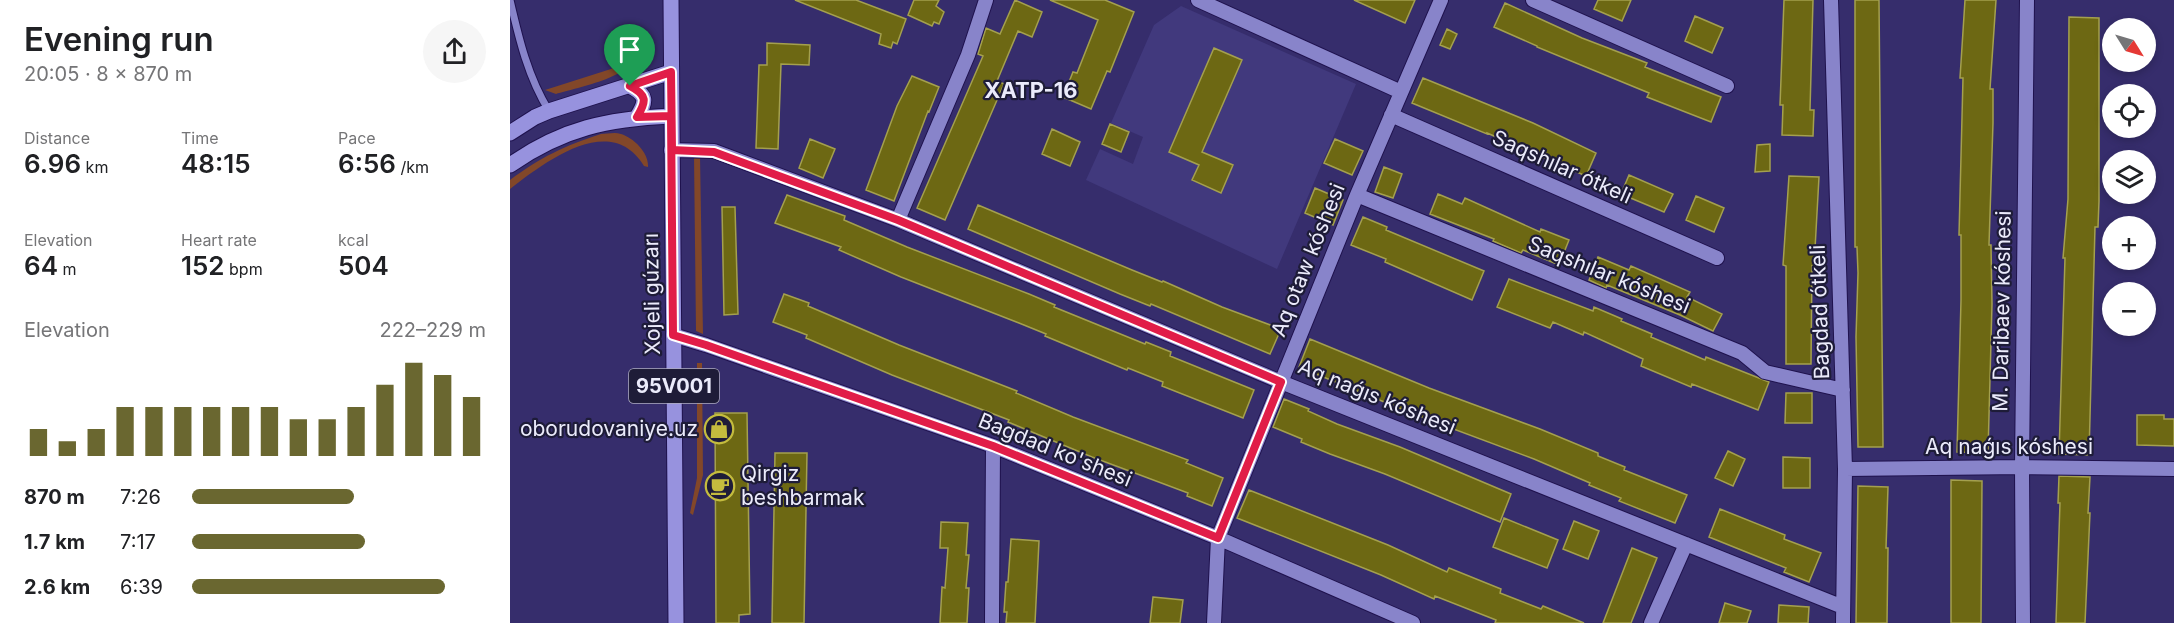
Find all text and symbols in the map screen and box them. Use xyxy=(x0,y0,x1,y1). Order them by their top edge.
north arrow xyxy=(2102,18,2156,72)
map controls xyxy=(2102,18,2156,336)
text: Evening run xyxy=(24,19,214,59)
button: share xyxy=(423,20,486,83)
pin xyxy=(604,24,655,86)
icon: arrive xyxy=(613,33,646,66)
text: 20:05 · 8 × 870 m xyxy=(24,62,192,86)
district label: XATP-16 xyxy=(984,77,1078,103)
button: locate xyxy=(2102,84,2156,138)
street label: Saqshılar ótkeli xyxy=(1488,125,1636,209)
text: Distance xyxy=(24,128,90,148)
text: Time xyxy=(181,128,219,148)
text: Pace xyxy=(338,128,376,148)
text: 6.96 xyxy=(24,148,81,179)
text: 48:15 xyxy=(181,148,251,179)
text: 6:56 xyxy=(338,148,396,179)
button: layers xyxy=(2102,150,2156,204)
text: km xyxy=(81,157,108,177)
text: /km xyxy=(396,157,429,177)
street label: Aq otaw kóshesi xyxy=(1265,179,1350,340)
street label: M. Daribaev kóshesi xyxy=(1987,210,2016,412)
button: + xyxy=(2102,216,2156,270)
text: Elevation xyxy=(24,230,93,250)
text: Heart rate xyxy=(181,230,257,250)
text: kcal xyxy=(338,230,369,250)
street label: Saqshılar kóshesi xyxy=(1524,231,1694,319)
street label: Xojeli gúzarı xyxy=(638,233,665,355)
street label: Bagdad ótkeli xyxy=(1805,244,1834,380)
text: 64 xyxy=(24,250,58,281)
text: 152 xyxy=(181,250,225,281)
text: 504 xyxy=(338,250,389,281)
text: m xyxy=(58,259,76,279)
text: bpm xyxy=(225,259,263,279)
button: − xyxy=(2102,282,2156,336)
text: Elevation xyxy=(24,318,110,342)
text: 222–229 m xyxy=(379,318,486,342)
street label: Aq naǵıs kóshesi xyxy=(1295,353,1460,440)
road number: 95V001 xyxy=(629,369,719,403)
street label: Bagdad ko'shesi xyxy=(975,407,1136,492)
shop icon: oborudovaniye.uz xyxy=(703,413,735,445)
place label: oborudovaniye.uz xyxy=(520,416,698,441)
street label: Aq naǵıs kóshesi xyxy=(1925,434,2093,459)
place label: Qirgiz beshbarmak xyxy=(741,461,865,510)
cafe icon: Qirgiz beshbarmak xyxy=(704,470,736,502)
text: 870 m xyxy=(24,485,85,509)
text: 7:26 xyxy=(120,485,161,509)
text: 1.7 km xyxy=(24,530,85,554)
text: 7:17 xyxy=(120,530,156,554)
text: 2.6 km xyxy=(24,575,90,599)
text: 6:39 xyxy=(120,575,163,599)

